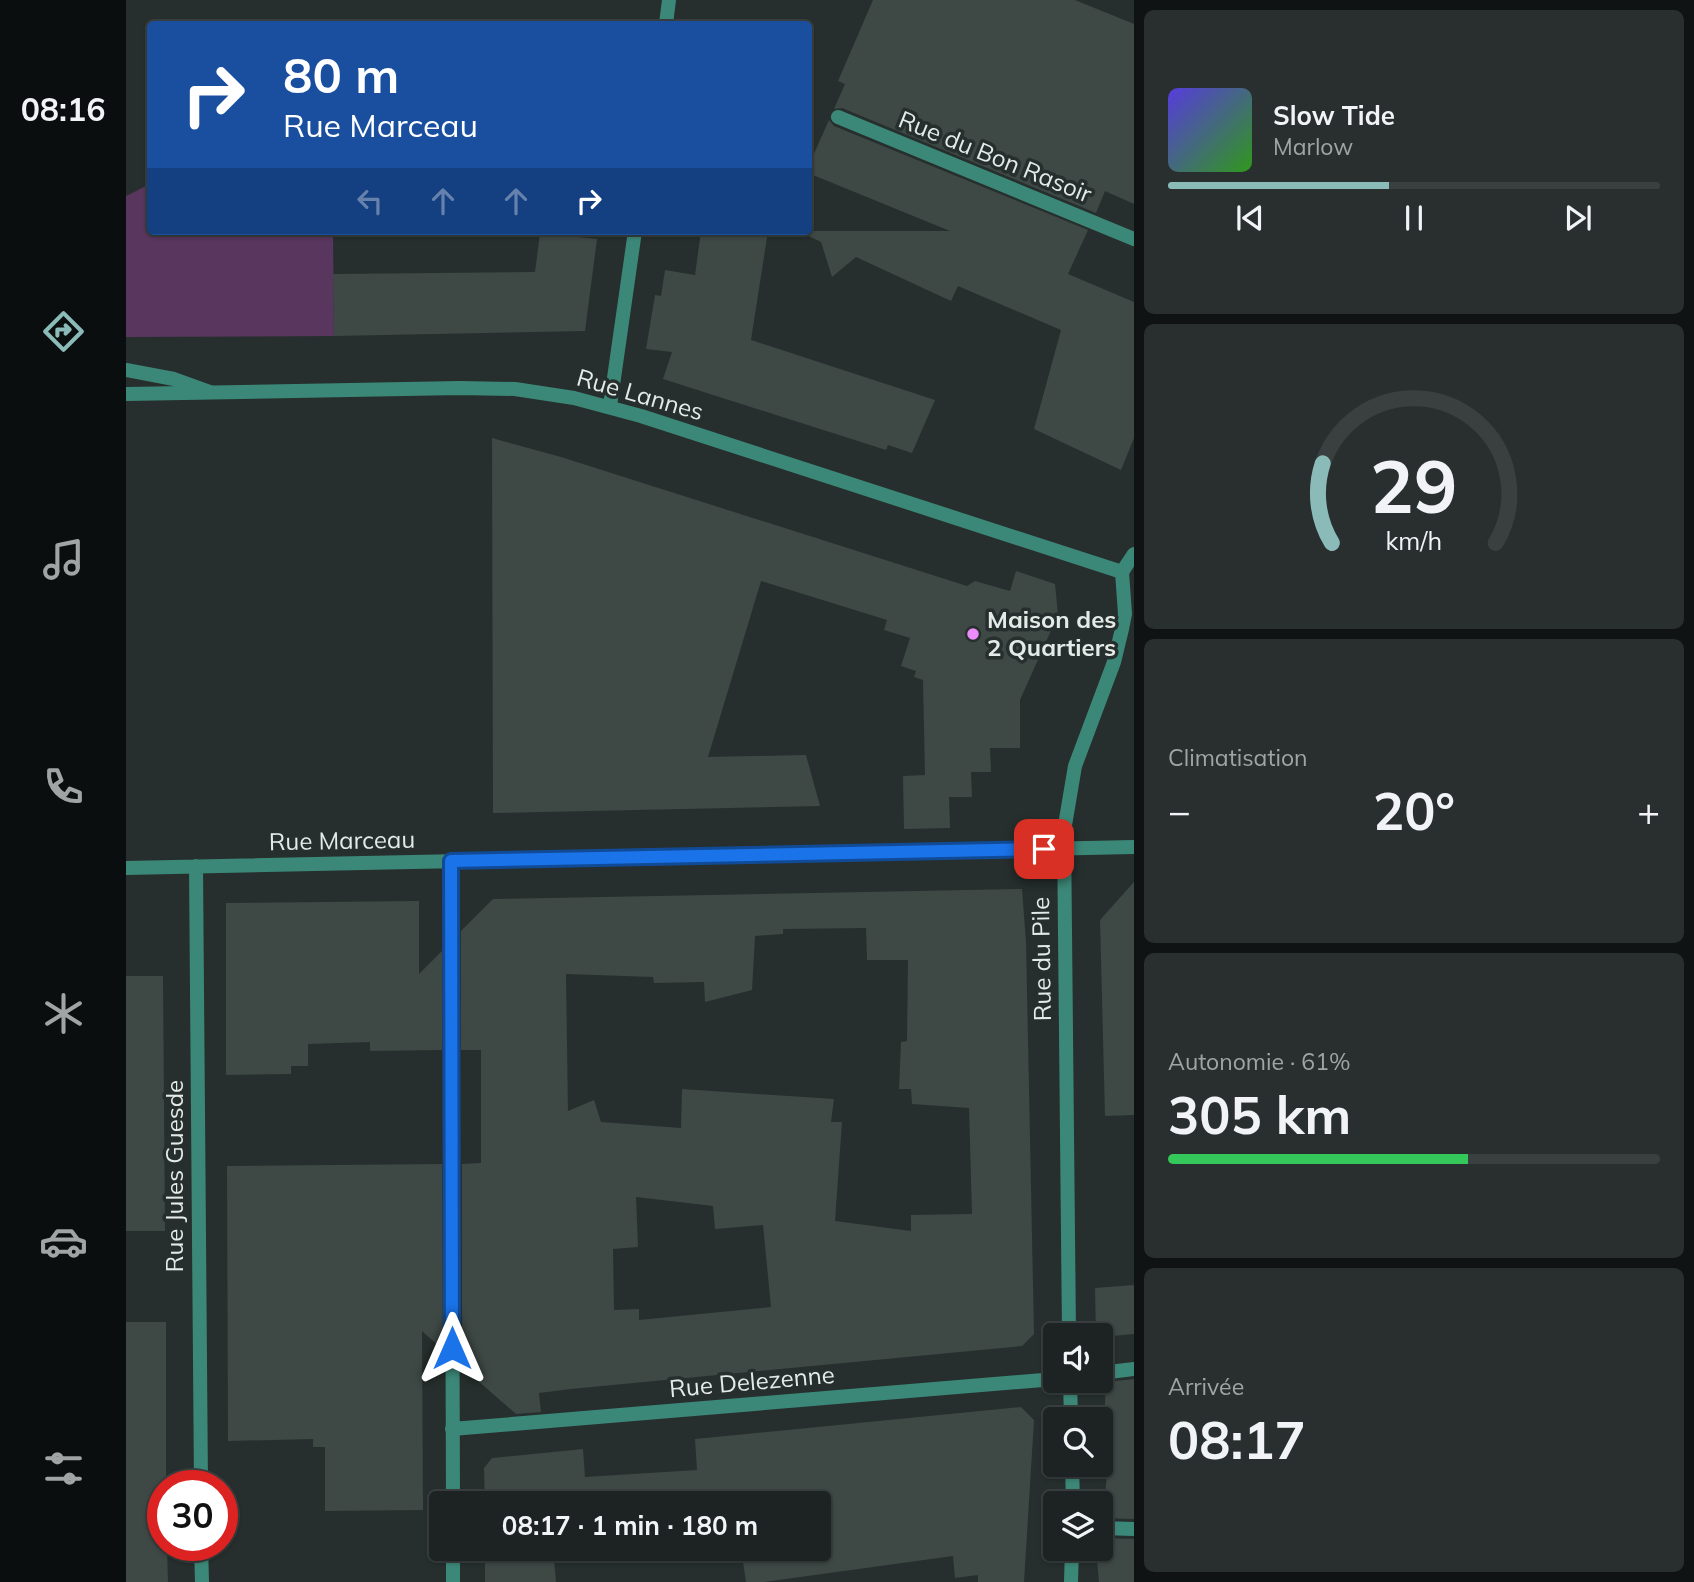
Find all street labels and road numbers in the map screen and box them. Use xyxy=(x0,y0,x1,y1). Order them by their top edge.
street label: Rue du Bon Rasoir xyxy=(894,104,1097,209)
street label: Rue Lannes xyxy=(573,362,707,426)
street label: Rue Marceau xyxy=(269,824,415,856)
street label: Rue du Pile xyxy=(1025,897,1057,1021)
street label: Rue Jules Guesde xyxy=(159,1080,189,1272)
street label: Rue Delezenne xyxy=(668,1359,836,1403)

